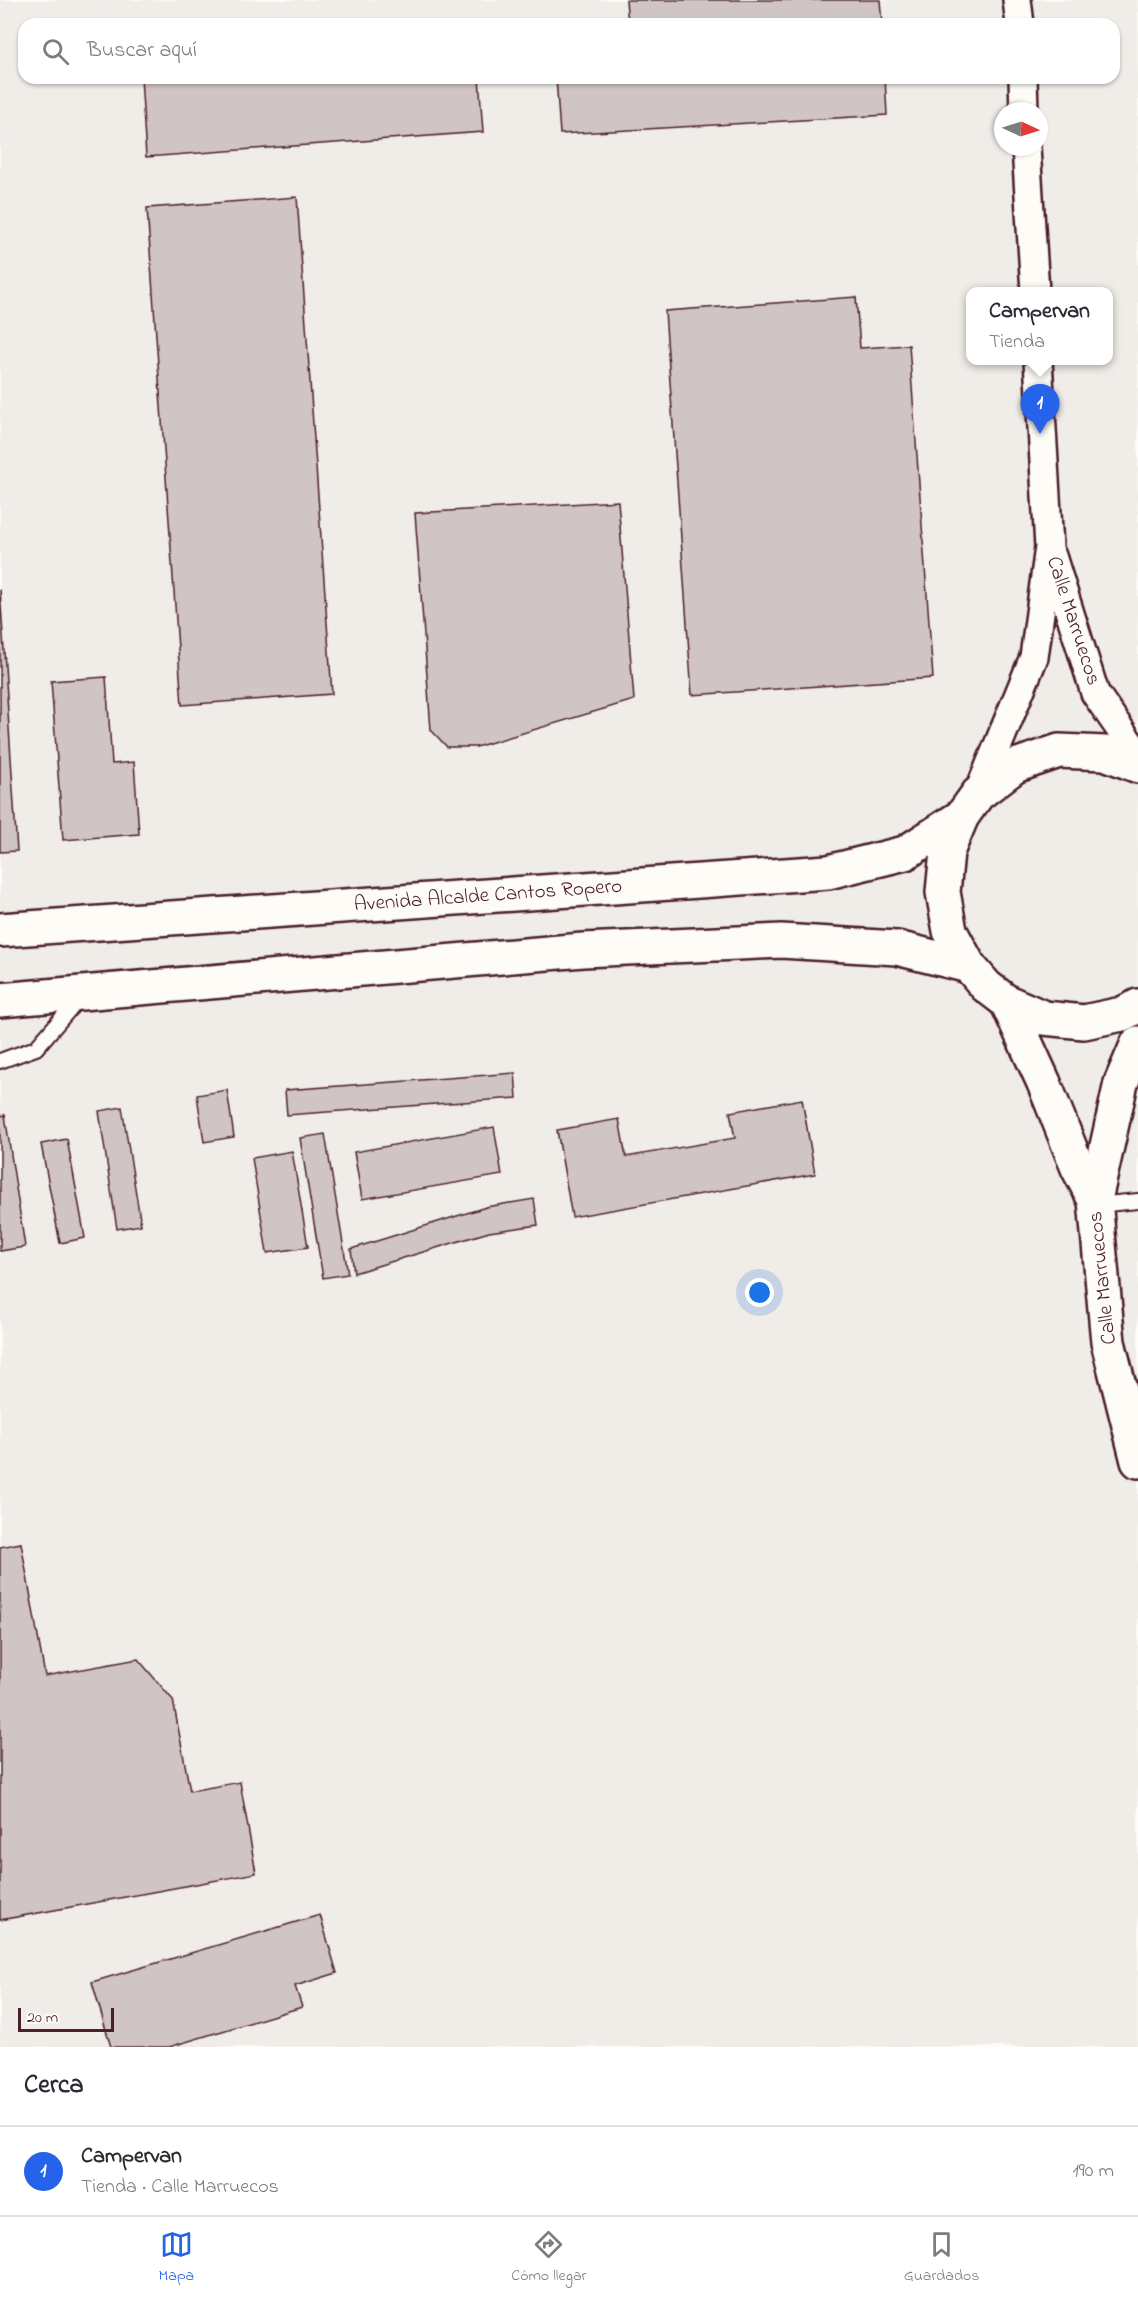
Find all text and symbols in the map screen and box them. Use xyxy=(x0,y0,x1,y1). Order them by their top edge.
search box xyxy=(18,18,1120,84)
icon: search xyxy=(39,35,72,68)
text: Buscar aquí xyxy=(87,35,197,67)
north arrow xyxy=(994,102,1048,156)
popup xyxy=(966,287,1113,365)
text: Campervan xyxy=(989,296,1090,328)
text: Tienda xyxy=(989,328,1045,357)
pin: 1 xyxy=(1020,384,1060,434)
street label: Calle Marruecos xyxy=(1038,553,1108,689)
street label: Avenida Alcalde Cantos Ropero xyxy=(353,872,623,920)
street label: Calle Marruecos xyxy=(1081,1210,1125,1346)
your location xyxy=(745,1278,774,1307)
scale bar xyxy=(18,2005,114,2032)
text: 20 m xyxy=(27,2006,58,2030)
text: Cerca xyxy=(24,2067,84,2105)
text: Campervan xyxy=(81,2141,182,2173)
text: 1 xyxy=(40,2157,47,2186)
text: 190 m xyxy=(1072,2157,1114,2186)
text: Tienda · Calle Marruecos xyxy=(81,2173,279,2202)
tab: Mapa xyxy=(159,2228,194,2288)
tab: Cómo llegar xyxy=(511,2228,587,2288)
tab: Guardados xyxy=(904,2228,979,2288)

